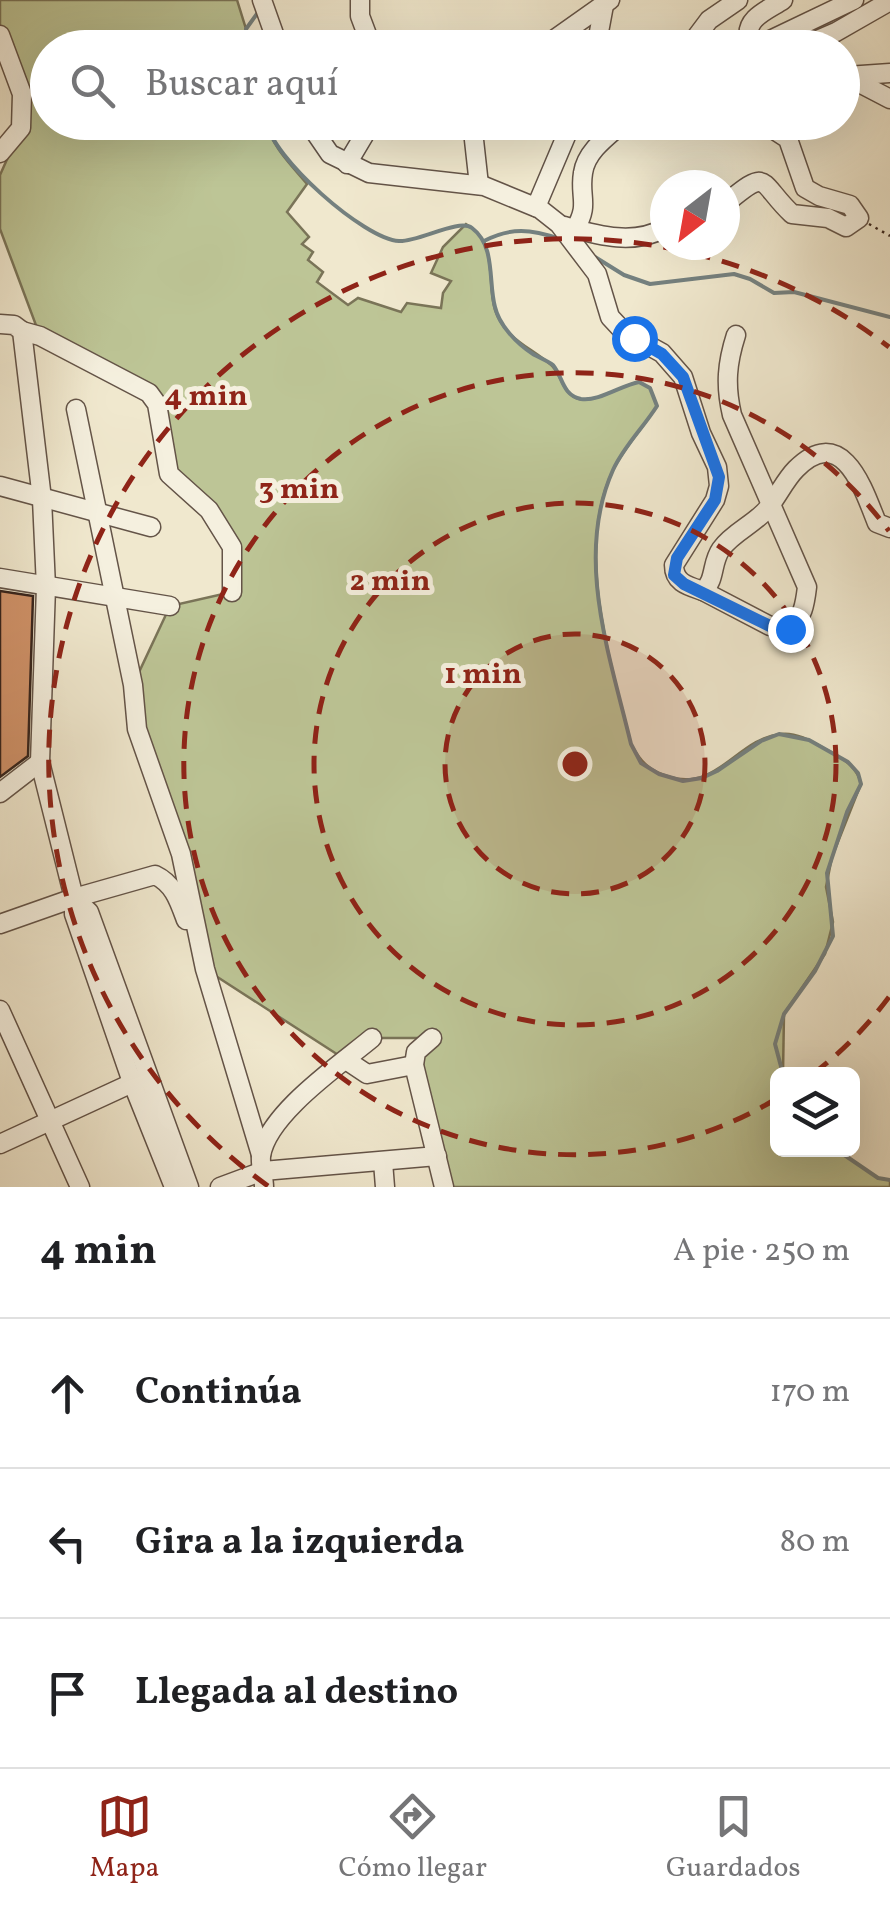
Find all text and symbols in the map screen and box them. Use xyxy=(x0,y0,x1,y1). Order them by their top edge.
search box xyxy=(30,30,860,140)
icon: search xyxy=(65,58,120,113)
text: Buscar aquí xyxy=(145,59,338,112)
north arrow xyxy=(650,170,740,260)
route start xyxy=(612,316,658,362)
text: 4 min xyxy=(164,376,248,418)
text: 3 min xyxy=(259,469,339,511)
text: 2 min xyxy=(350,561,430,603)
route end xyxy=(768,607,814,653)
text: 1 min xyxy=(444,654,522,696)
centre of rings xyxy=(557,746,593,782)
map controls xyxy=(770,1067,860,1157)
button: layers xyxy=(770,1067,860,1157)
text: 4 min xyxy=(40,1223,157,1282)
text: A pie · 250 m xyxy=(673,1230,850,1274)
icon: ahead xyxy=(40,1366,95,1421)
text: Continúa xyxy=(135,1367,302,1420)
text: 170 m xyxy=(769,1371,850,1415)
icon: left xyxy=(40,1516,95,1571)
text: Gira a la izquierda xyxy=(135,1517,464,1570)
text: 80 m xyxy=(780,1521,850,1565)
icon: arrive xyxy=(40,1666,95,1721)
text: Llegada al destino xyxy=(135,1667,458,1720)
tab: Mapa xyxy=(90,1789,160,1888)
tab: Cómo llegar xyxy=(339,1789,487,1888)
tab: Guardados xyxy=(666,1789,800,1888)

